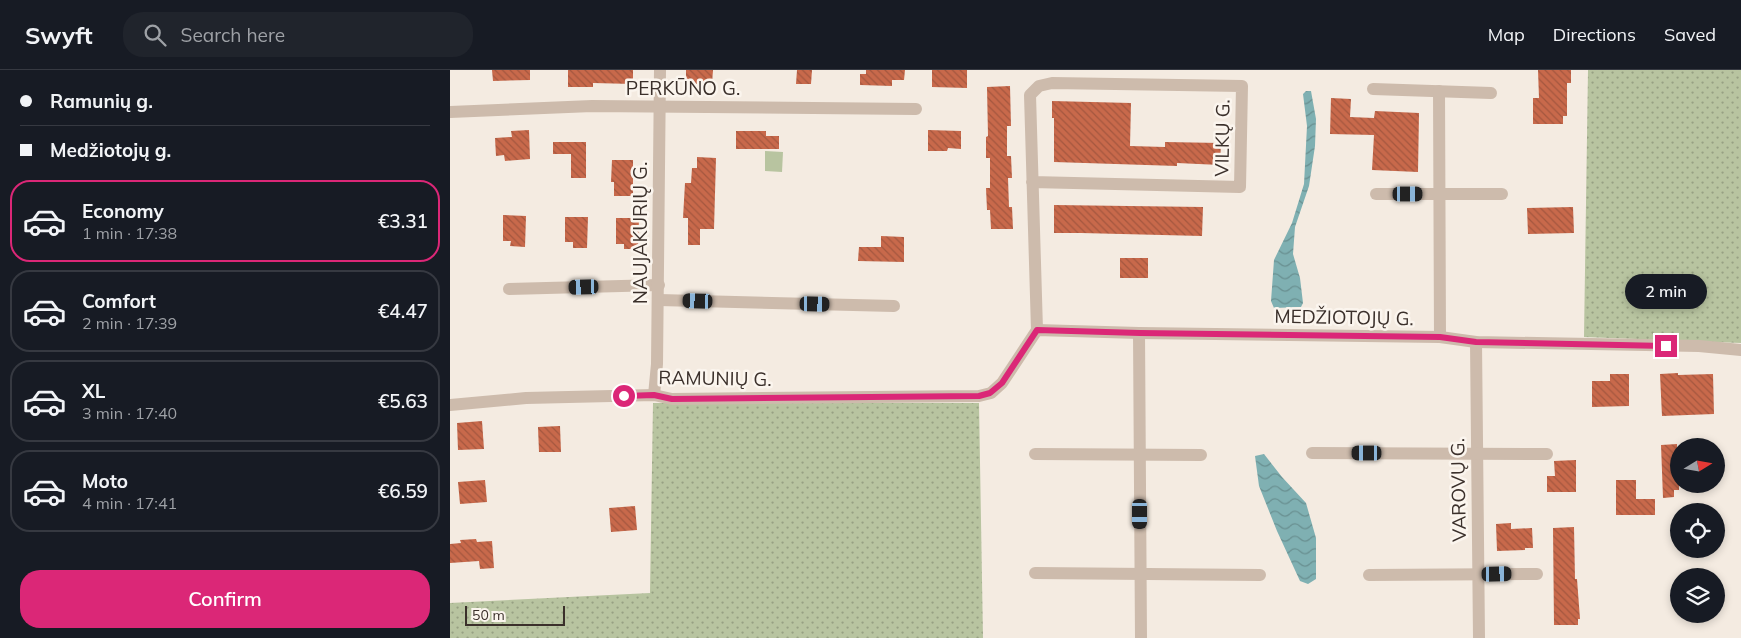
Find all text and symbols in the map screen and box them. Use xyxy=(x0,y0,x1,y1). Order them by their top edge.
search box xyxy=(123,12,473,57)
text: Swyft xyxy=(25,20,93,50)
icon: search xyxy=(141,21,169,49)
text: Search here xyxy=(181,23,285,47)
text: Map xyxy=(1488,23,1525,46)
text: Directions xyxy=(1553,23,1636,46)
text: Saved xyxy=(1664,23,1716,46)
street label: PERKŪNO G. xyxy=(626,76,740,100)
text: Ramunių g. xyxy=(50,89,153,113)
street label: VILKŲ G. xyxy=(1209,99,1235,177)
text: Medžiotojų g. xyxy=(50,138,171,162)
street label: NAUJAKURIŲ G. xyxy=(628,162,652,304)
car xyxy=(1393,187,1423,202)
icon: car xyxy=(22,199,67,244)
text: Economy xyxy=(82,199,164,223)
text: €3.31 xyxy=(378,209,428,233)
text: 1 min · 17:38 xyxy=(82,223,177,243)
callout: 2 min xyxy=(1625,274,1707,308)
car xyxy=(568,279,599,295)
text: 2 min xyxy=(1645,281,1687,301)
icon: car xyxy=(22,289,67,334)
text: Comfort xyxy=(82,289,156,313)
car xyxy=(682,293,713,309)
car xyxy=(799,296,830,312)
text: €4.47 xyxy=(378,299,428,323)
street label: MEDŽIOTOJŲ G. xyxy=(1274,304,1414,330)
text: 2 min · 17:39 xyxy=(82,313,177,333)
route end xyxy=(1655,335,1677,357)
street label: RAMUNIŲ G. xyxy=(658,365,772,391)
icon: car xyxy=(22,379,67,424)
text: XL xyxy=(82,379,105,403)
route start xyxy=(613,385,635,407)
text: €5.63 xyxy=(378,389,428,413)
text: 3 min · 17:40 xyxy=(82,403,177,423)
street label: VAROVŲ G. xyxy=(1445,438,1471,542)
north arrow xyxy=(1670,438,1725,492)
map controls xyxy=(1670,438,1725,623)
car xyxy=(1352,446,1382,461)
icon: car xyxy=(22,469,67,514)
text: Moto xyxy=(82,469,128,493)
text: €6.59 xyxy=(378,479,428,503)
text: 4 min · 17:41 xyxy=(82,493,177,513)
car xyxy=(1132,499,1147,529)
button: locate xyxy=(1670,503,1725,558)
car xyxy=(1481,566,1512,582)
button: layers xyxy=(1670,568,1725,623)
button: Confirm xyxy=(20,570,430,628)
scale bar xyxy=(465,603,565,626)
text: 50 m xyxy=(472,606,505,624)

